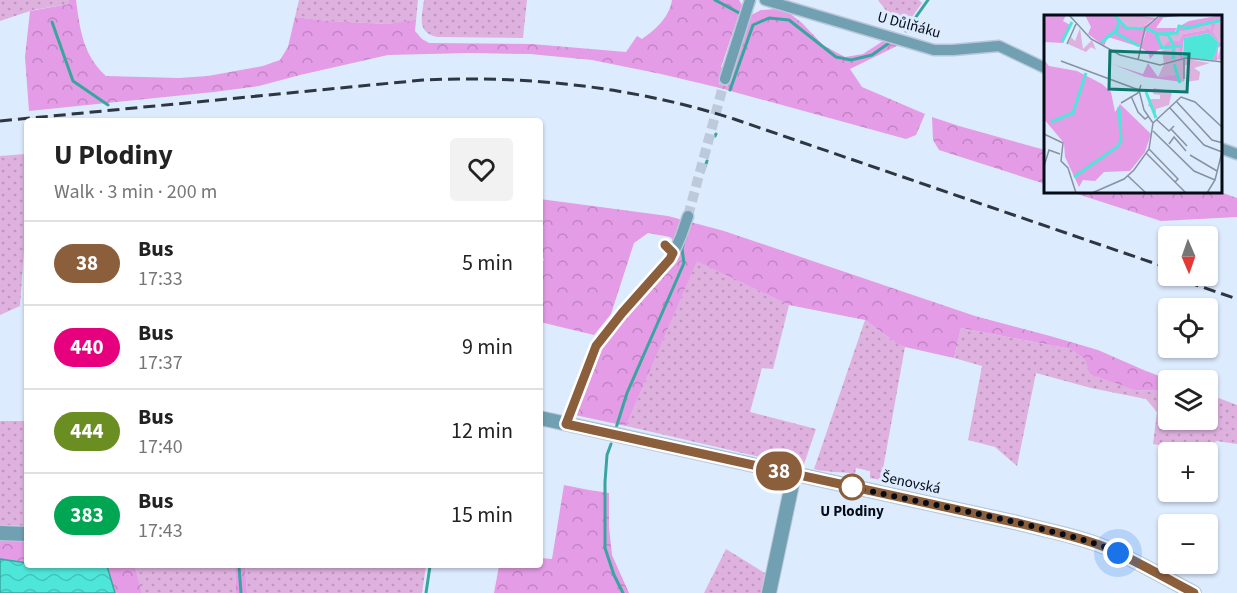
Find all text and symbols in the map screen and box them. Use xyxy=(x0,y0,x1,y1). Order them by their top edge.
street label: U Důlňáku xyxy=(875,6,943,44)
inset map xyxy=(1044,15,1222,194)
text: U Plodiny xyxy=(54,135,173,175)
button: heart xyxy=(450,138,513,201)
text: Walk · 3 min · 200 m xyxy=(54,178,217,206)
north arrow xyxy=(1158,226,1218,286)
map controls xyxy=(1158,226,1218,574)
text: Bus xyxy=(138,233,174,265)
text: 5 min xyxy=(462,247,513,279)
text: 38 xyxy=(76,248,98,278)
text: 17:33 xyxy=(138,265,183,293)
button: locate xyxy=(1158,298,1218,358)
text: Bus xyxy=(138,317,174,349)
text: 9 min xyxy=(462,331,513,363)
text: 440 xyxy=(70,332,104,362)
text: 17:37 xyxy=(138,349,183,377)
button: layers xyxy=(1158,370,1218,430)
text: Bus xyxy=(138,401,174,433)
text: 12 min xyxy=(451,415,513,447)
text: 444 xyxy=(70,416,104,446)
text: 17:40 xyxy=(138,433,183,461)
button: + xyxy=(1158,442,1218,502)
line badge: 38 xyxy=(752,452,806,490)
text: 38 xyxy=(768,456,790,486)
street label: Šenovská xyxy=(880,467,942,499)
marker: U Plodiny xyxy=(839,474,865,500)
text: Bus xyxy=(138,485,174,517)
text: 15 min xyxy=(451,499,513,531)
text: 383 xyxy=(70,500,104,530)
place label: U Plodiny xyxy=(820,501,884,522)
button: − xyxy=(1158,514,1218,574)
text: 17:43 xyxy=(138,517,183,545)
your location xyxy=(1103,538,1133,568)

